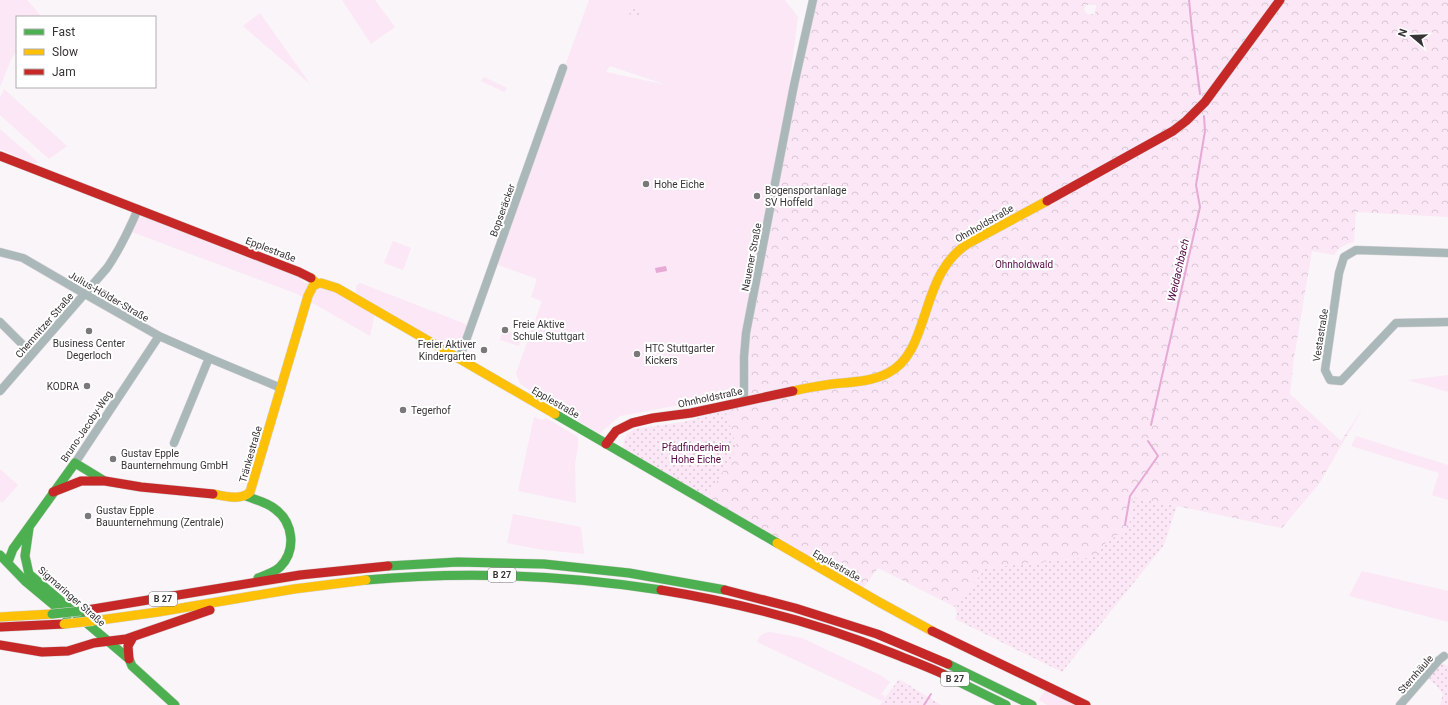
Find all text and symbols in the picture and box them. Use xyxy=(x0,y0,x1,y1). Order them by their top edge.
legend xyxy=(16,16,156,88)
north arrow xyxy=(1392,16,1432,56)
text: Fast xyxy=(52,25,75,39)
text: N xyxy=(1396,27,1411,39)
text: Slow xyxy=(52,45,78,59)
text: Jam xyxy=(52,65,76,79)
marker: Hohe Eiche xyxy=(641,179,651,189)
place label: Hohe Eiche xyxy=(654,179,704,190)
street label: Bopseräcker xyxy=(488,182,517,238)
place label: Bogensportanlage SV Hoffeld xyxy=(765,185,847,208)
marker: Bogensportanlage SV Hoffeld xyxy=(752,191,762,201)
street label: Ohnholdstraße xyxy=(953,202,1015,245)
street label: Nauener Straße xyxy=(739,222,763,292)
street label: Epplestraße xyxy=(244,235,298,264)
water label: Weidachbach xyxy=(1165,237,1192,303)
park label: Ohnholdwald xyxy=(995,259,1053,270)
street label: Julius-Hölder-Straße xyxy=(67,269,151,324)
street label: Chemnitzer Straße xyxy=(13,291,76,360)
street label: Vestastraße xyxy=(1311,308,1330,362)
place label: Freie Aktive Schule Stuttgart xyxy=(513,319,585,342)
marker: Freie Aktive Schule Stuttgart xyxy=(500,325,510,335)
marker: Business Center Degerloch xyxy=(84,326,94,336)
place label: Business Center Degerloch xyxy=(53,338,126,361)
place label: Freier Aktiver Kindergarten xyxy=(418,339,477,362)
place label: HTC Stuttgarter Kickers xyxy=(645,343,715,366)
marker: Freier Aktiver Kindergarten xyxy=(479,345,489,355)
marker: HTC Stuttgarter Kickers xyxy=(632,349,642,359)
place label: KODRA xyxy=(47,381,79,392)
marker: KODRA xyxy=(82,381,92,391)
street label: Epplestraße xyxy=(530,384,581,420)
street label: Ohnholdstraße xyxy=(677,385,743,410)
street label: Bruno-Jacoby-Weg xyxy=(58,389,114,464)
marker: Tegerhof xyxy=(398,405,408,415)
place label: Tegerhof xyxy=(411,405,451,416)
street label: Tränkestraße xyxy=(237,425,264,484)
park label: Pfadfinderheim Hohe Eiche xyxy=(662,442,730,465)
place label: Gustav Epple Baunternehmung GmbH xyxy=(121,448,228,471)
marker: Gustav Epple Baunternehmung GmbH xyxy=(108,454,118,464)
place label: Gustav Epple Bauunternehmung (Zentrale) xyxy=(96,505,224,529)
marker: Gustav Epple Bauunternehmung (Zentrale) xyxy=(83,511,93,521)
street label: Epplestraße xyxy=(811,547,862,583)
street label: Sigmaringer Straße xyxy=(36,564,108,629)
road number: B 27 xyxy=(488,568,516,582)
road number: B 27 xyxy=(149,592,177,606)
street label: Sternhäule xyxy=(1396,653,1435,696)
road number: B 27 xyxy=(941,672,969,686)

